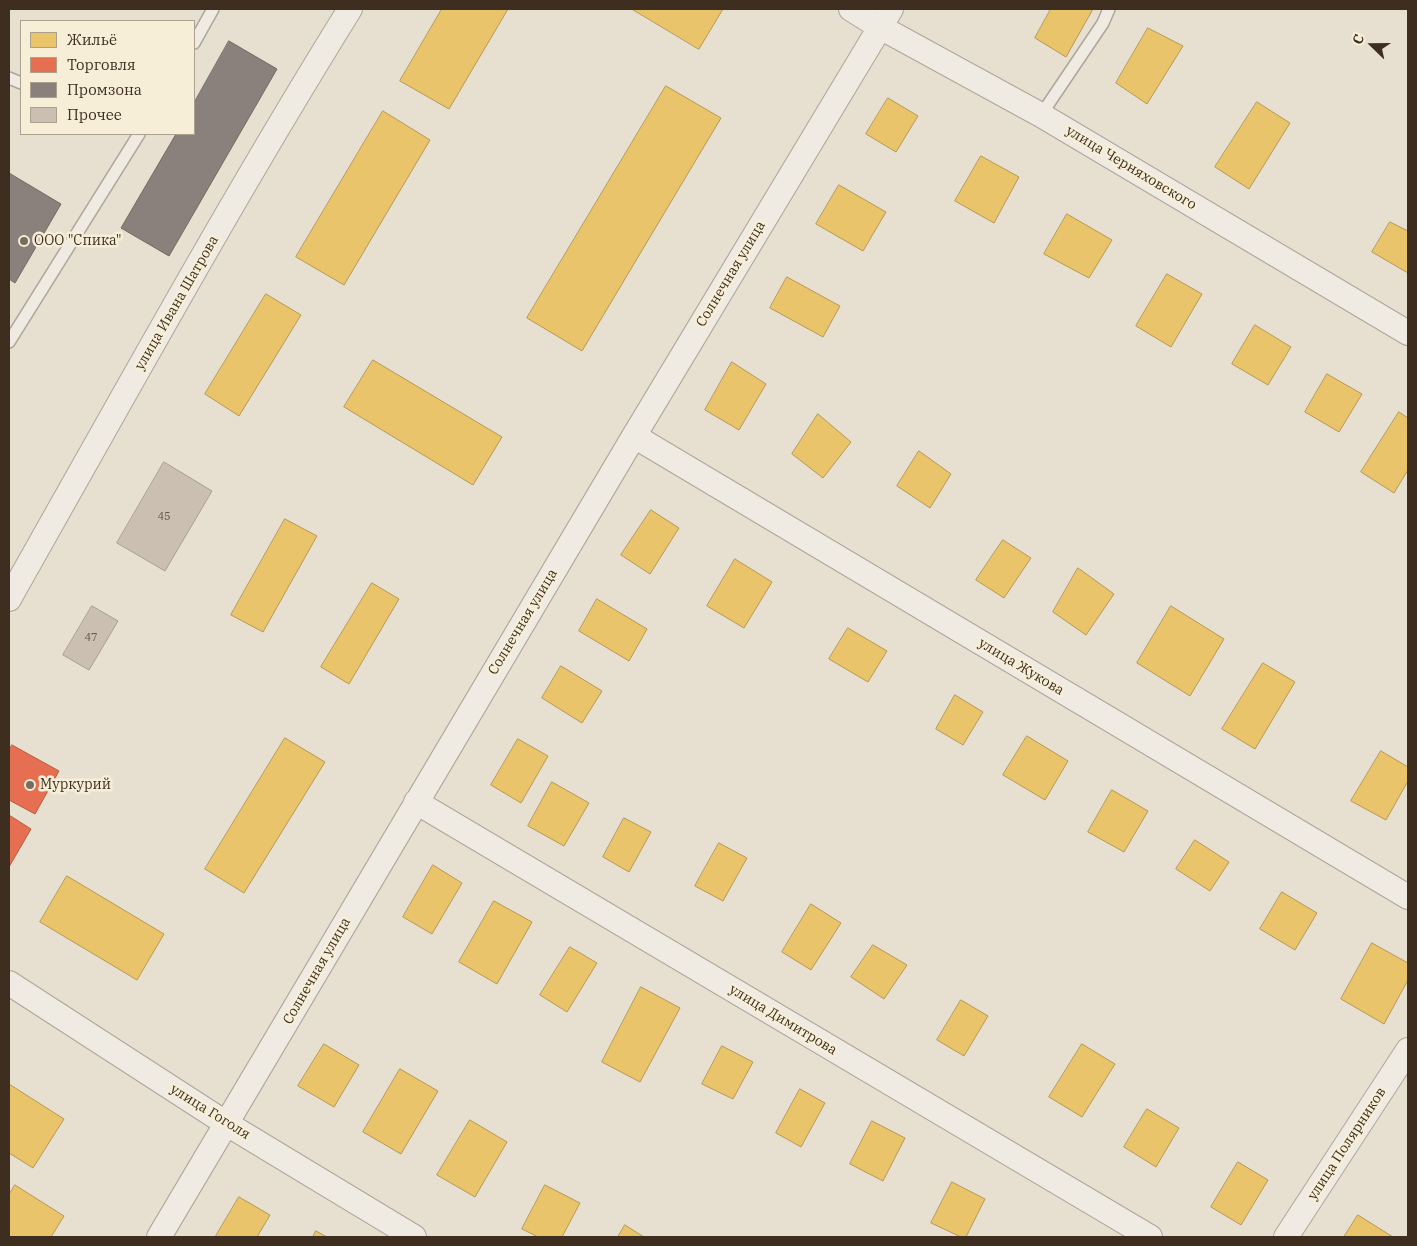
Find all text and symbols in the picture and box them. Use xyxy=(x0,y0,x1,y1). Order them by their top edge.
legend xyxy=(20,20,195,135)
north arrow xyxy=(1347,20,1397,70)
text: Жильё xyxy=(67,30,117,49)
text: С xyxy=(1348,32,1368,47)
text: Торговля xyxy=(67,55,136,74)
text: Промзона xyxy=(67,80,142,99)
text: Прочее xyxy=(67,105,122,124)
street label: улица Черняховского xyxy=(1063,122,1199,214)
street label: Солнечная улица xyxy=(693,218,769,330)
place label: ООО "Спика" xyxy=(34,233,122,249)
street label: улица Ивана Шатрова xyxy=(132,233,222,373)
marker: ООО "Спика" xyxy=(18,235,30,247)
house number: 45 xyxy=(157,510,171,524)
street label: Солнечная улица xyxy=(485,566,561,678)
house number: 47 xyxy=(84,631,98,645)
street label: улица Жукова xyxy=(975,635,1067,699)
place label: Муркурий xyxy=(40,777,111,793)
marker: Муркурий xyxy=(24,779,36,791)
street label: Солнечная улица xyxy=(280,915,354,1027)
street label: улица Димитрова xyxy=(726,981,840,1059)
street label: улица Гоголя xyxy=(167,1081,253,1143)
street label: улица Полярников xyxy=(1304,1085,1390,1203)

